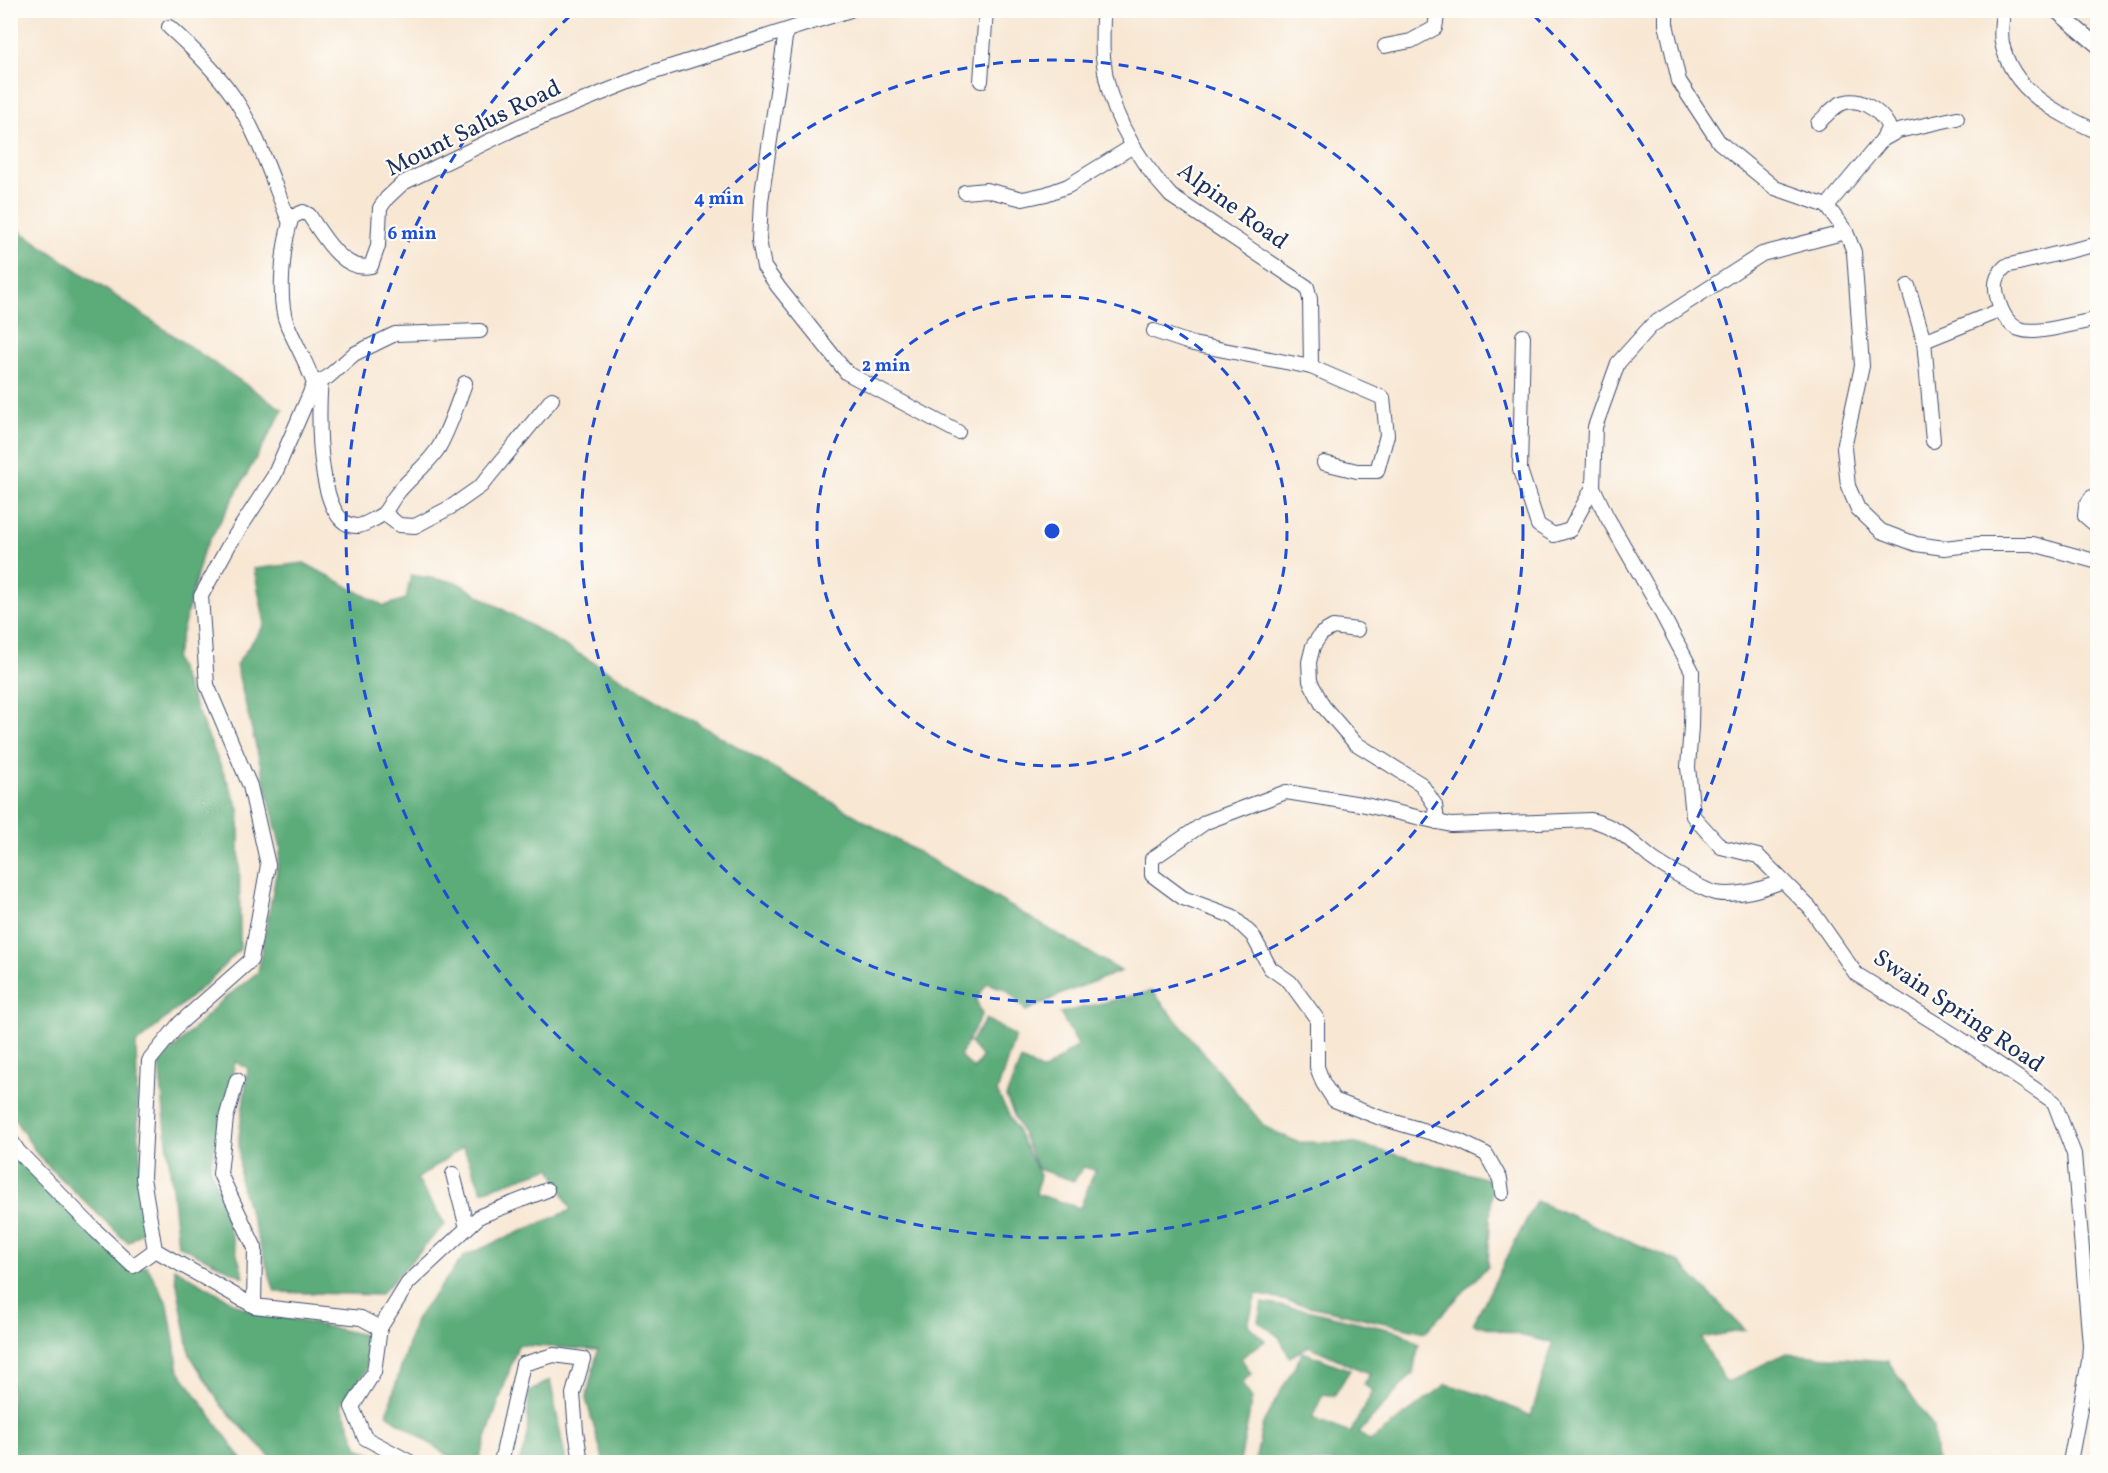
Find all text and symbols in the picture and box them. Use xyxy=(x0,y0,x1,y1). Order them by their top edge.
street label: Mount Salus Road xyxy=(381,72,567,186)
street label: Alpine Road xyxy=(1170,155,1294,259)
text: 4 min xyxy=(694,187,744,212)
text: 6 min xyxy=(387,222,437,247)
text: 2 min xyxy=(862,354,910,379)
centre of rings xyxy=(1042,521,1062,541)
street label: Swain Spring Road xyxy=(1866,942,2050,1082)

